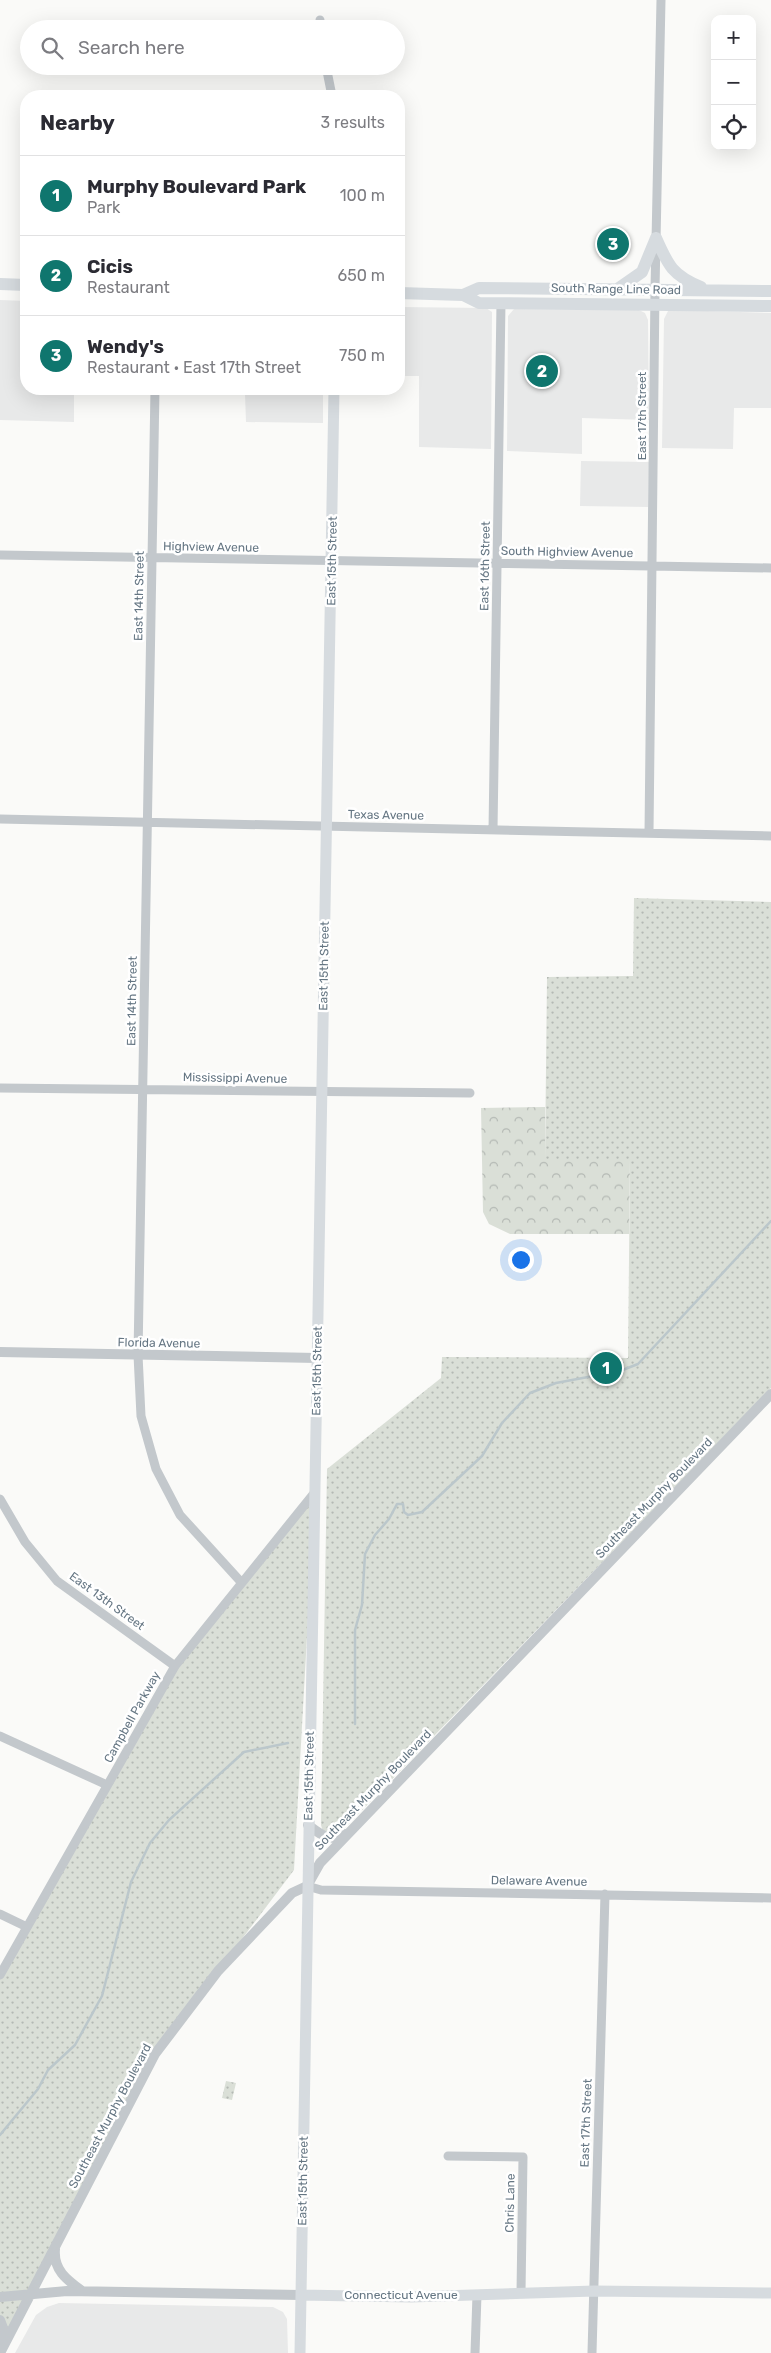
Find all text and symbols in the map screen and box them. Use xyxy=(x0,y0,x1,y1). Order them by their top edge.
map controls xyxy=(711,15,756,150)
button: + xyxy=(711,15,756,60)
search box xyxy=(20,20,405,75)
icon: search xyxy=(38,34,66,62)
text: Search here xyxy=(78,36,185,59)
button: − xyxy=(711,60,756,105)
button: locate xyxy=(711,105,756,150)
text: Nearby xyxy=(40,110,115,135)
text: 3 results xyxy=(320,113,385,132)
text: Murphy Boulevard Park xyxy=(87,175,306,198)
text: 1 xyxy=(52,186,60,205)
text: 100 m xyxy=(340,186,385,205)
text: Park xyxy=(87,198,120,217)
pin: 3 xyxy=(597,225,629,263)
text: Cicis xyxy=(87,255,133,278)
text: 2 xyxy=(51,266,61,285)
text: 650 m xyxy=(338,266,385,285)
text: Restaurant xyxy=(87,278,170,297)
street label: South Range Line Road xyxy=(551,281,681,297)
text: Wendy's xyxy=(87,335,164,358)
text: 3 xyxy=(51,346,61,365)
text: 750 m xyxy=(339,346,385,365)
pin: 2 xyxy=(526,352,558,390)
text: Restaurant · East 17th Street xyxy=(87,358,301,377)
street label: East 17th Street xyxy=(635,371,649,460)
street label: East 15th Street xyxy=(324,516,340,606)
street label: East 16th Street xyxy=(477,521,493,611)
street label: Highview Avenue xyxy=(163,539,259,555)
street label: South Highview Avenue xyxy=(501,544,634,560)
street label: East 14th Street xyxy=(131,551,147,641)
street label: Texas Avenue xyxy=(348,807,424,823)
street label: East 15th Street xyxy=(316,921,332,1011)
street label: East 14th Street xyxy=(124,956,140,1046)
street label: Mississippi Avenue xyxy=(183,1070,288,1086)
your location xyxy=(508,1247,534,1273)
street label: East 15th Street xyxy=(309,1326,325,1416)
street label: Florida Avenue xyxy=(118,1335,201,1351)
pin: 1 xyxy=(590,1349,622,1387)
street label: Southeast Murphy Boulevard xyxy=(593,1435,715,1561)
street label: East 13th Street xyxy=(67,1569,148,1633)
street label: Campbell Parkway xyxy=(101,1668,163,1765)
street label: Southeast Murphy Boulevard xyxy=(312,1727,434,1853)
street label: East 15th Street xyxy=(301,1731,317,1821)
street label: Delaware Avenue xyxy=(491,1873,588,1889)
street label: Southeast Murphy Boulevard xyxy=(66,2041,154,2191)
street label: East 17th Street xyxy=(577,2078,595,2168)
street label: East 15th Street xyxy=(295,2136,311,2226)
street label: Chris Lane xyxy=(502,2173,518,2233)
street label: Connecticut Avenue xyxy=(344,2288,458,2302)

